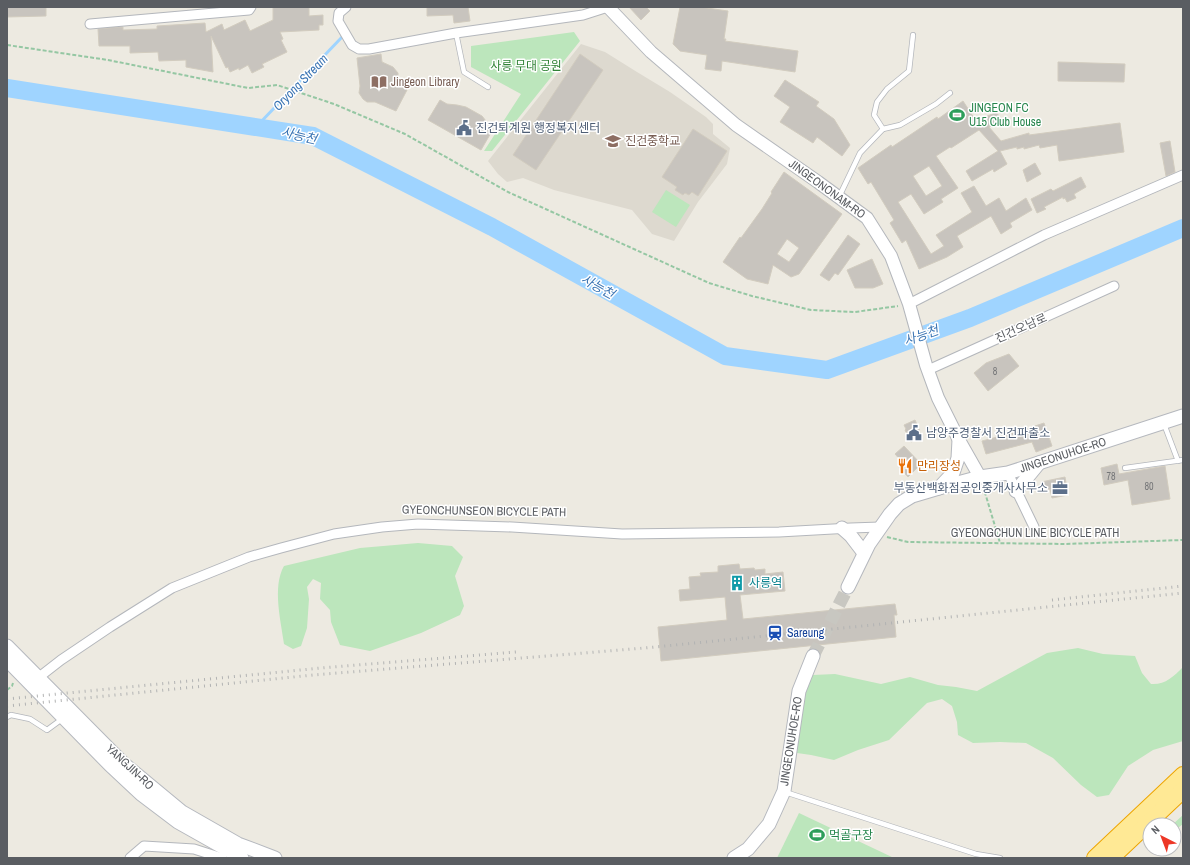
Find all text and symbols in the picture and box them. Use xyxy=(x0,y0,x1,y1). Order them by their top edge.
water label: Oryong Stream xyxy=(269,50,332,114)
park label: 사릉 무대 공원 xyxy=(490,58,562,74)
library icon: Jingeon Library xyxy=(370,73,388,91)
place label: Jingeon Library xyxy=(391,74,459,90)
place label: JINGEON FC U15 Club House xyxy=(969,100,1041,130)
sports icon: JINGEON FC U15 Club House xyxy=(948,106,966,124)
public building icon: 진건퇴계원 행정복지센터 xyxy=(455,119,473,137)
place label: 진건퇴계원 행정복지센터 xyxy=(476,120,600,136)
water label: 사능천 xyxy=(279,123,319,148)
school or university icon: 진건중학교 xyxy=(604,132,622,150)
place label: 진건중학교 xyxy=(625,133,680,149)
street label: JINGEONONAM-RO xyxy=(785,156,869,223)
water label: 사능천 xyxy=(578,270,618,303)
street label: 진건오남로 xyxy=(993,309,1049,347)
water label: 사능천 xyxy=(901,321,942,350)
house number: 8 xyxy=(993,365,998,378)
public building icon: 남양주경찰서 진건파출소 xyxy=(905,424,923,442)
place label: 남양주경찰서 진건파출소 xyxy=(926,425,1050,441)
street label: JINGEONUHOE-RO xyxy=(1018,433,1109,477)
restaurant icon: 만리장성 xyxy=(896,457,914,475)
place label: 만리장성 xyxy=(917,458,961,474)
house number: 78 xyxy=(1106,470,1116,483)
office icon: 부동산백화점공인중개사사무소 xyxy=(1051,479,1069,497)
place label: 부동산백화점공인중개사사무소 xyxy=(893,480,1048,496)
house number: 80 xyxy=(1144,480,1154,493)
street label: GYEONCHUNSEON BICYCLE PATH xyxy=(402,502,566,520)
street label: GYEONGCHUN LINE BICYCLE PATH xyxy=(951,525,1119,541)
building icon: 사릉역 xyxy=(728,574,746,592)
place label: 사릉역 xyxy=(749,575,782,591)
station icon: Sareung xyxy=(766,624,784,642)
place label: Sareung xyxy=(787,625,825,641)
street label: JINGEONUHOE-RO xyxy=(776,695,806,787)
street label: YANGJIN-RO xyxy=(103,741,158,794)
north arrow xyxy=(1142,817,1182,857)
text: N xyxy=(1148,822,1162,837)
sports icon: 먹골구장 xyxy=(808,826,826,844)
place label: 먹골구장 xyxy=(829,827,873,843)

